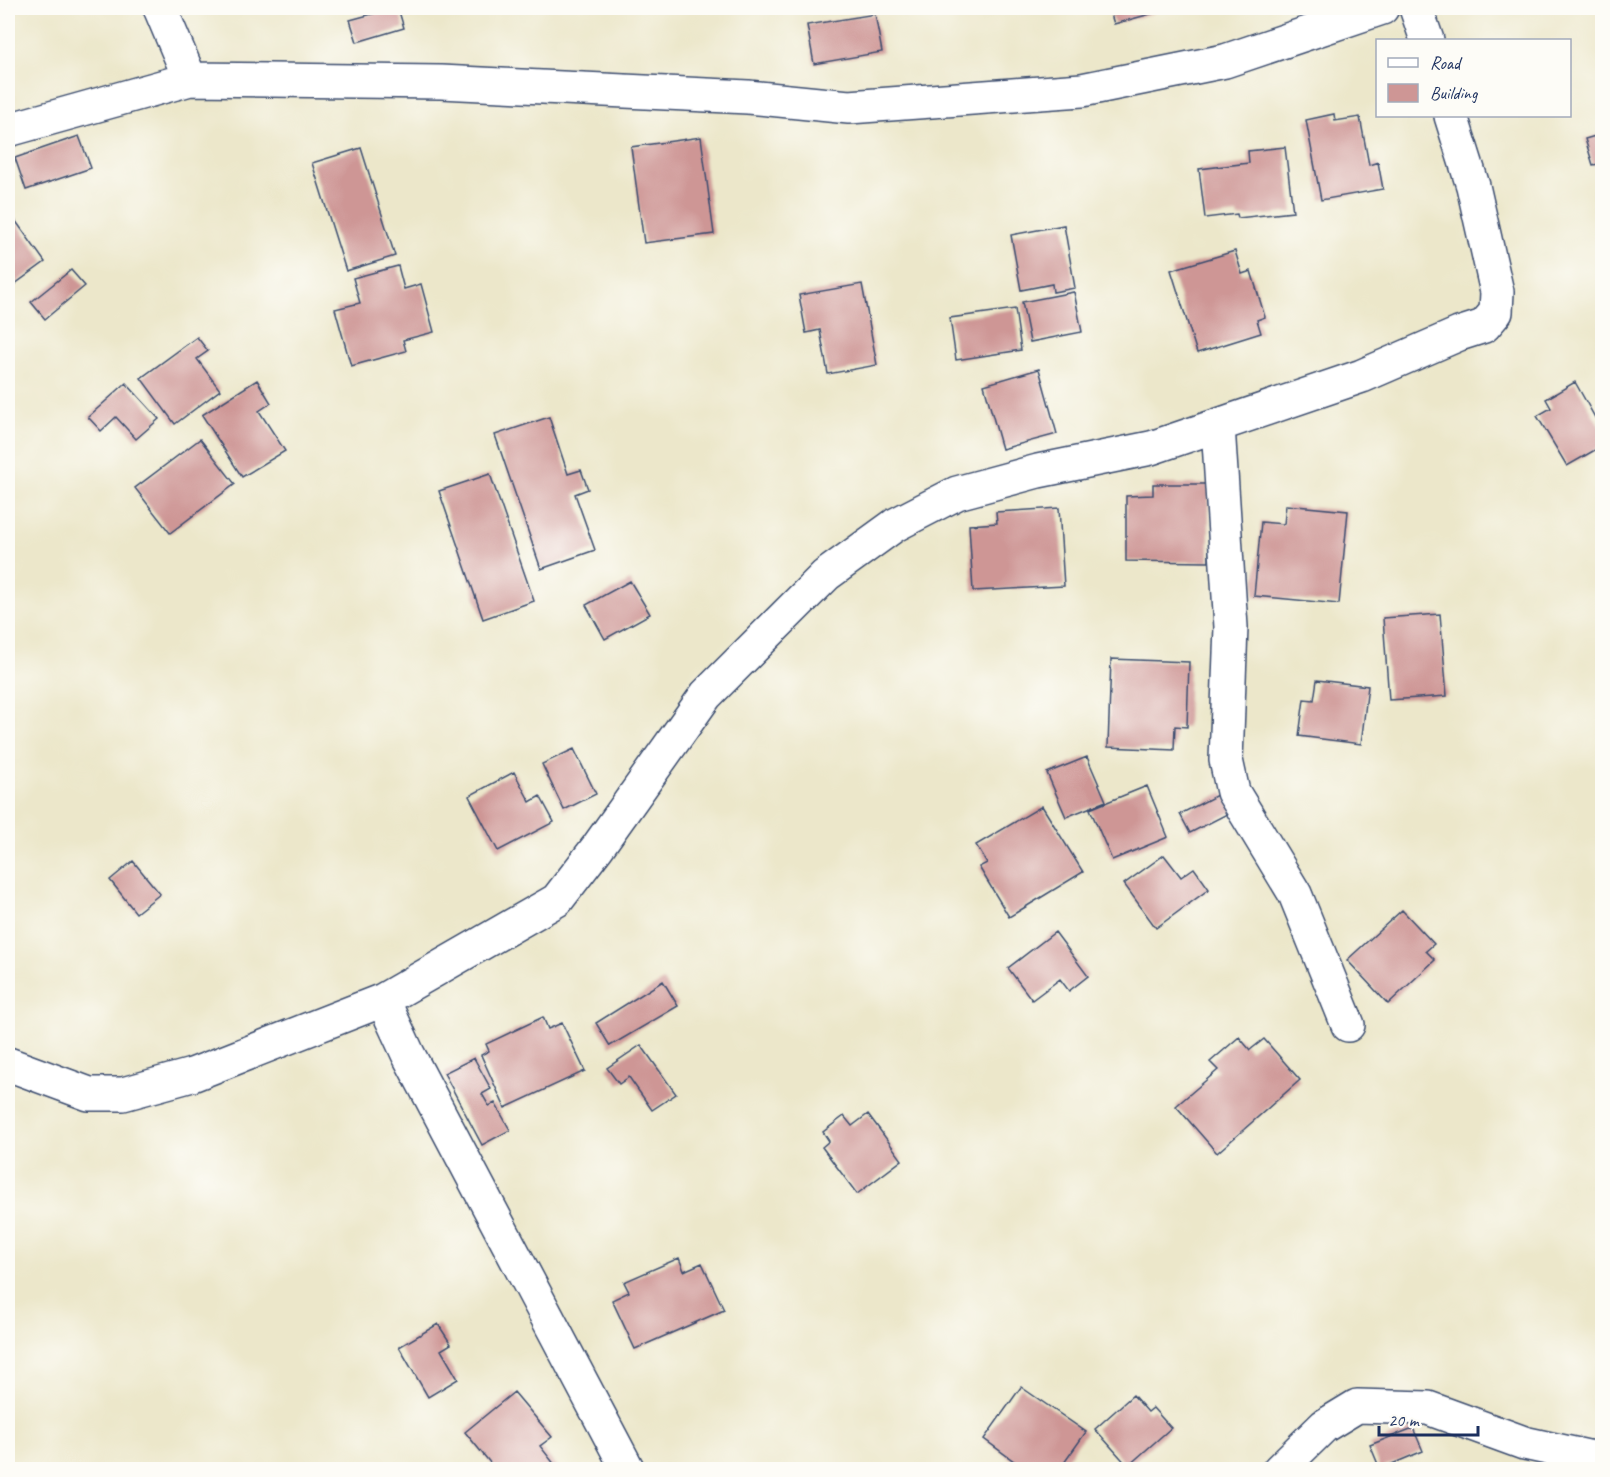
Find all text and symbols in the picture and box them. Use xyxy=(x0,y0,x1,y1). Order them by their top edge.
legend xyxy=(1376,39,1571,117)
text: Road xyxy=(1430,52,1463,74)
text: Building xyxy=(1430,82,1479,104)
scale bar xyxy=(1379,1399,1478,1437)
text: 20 m xyxy=(1388,1409,1421,1431)

